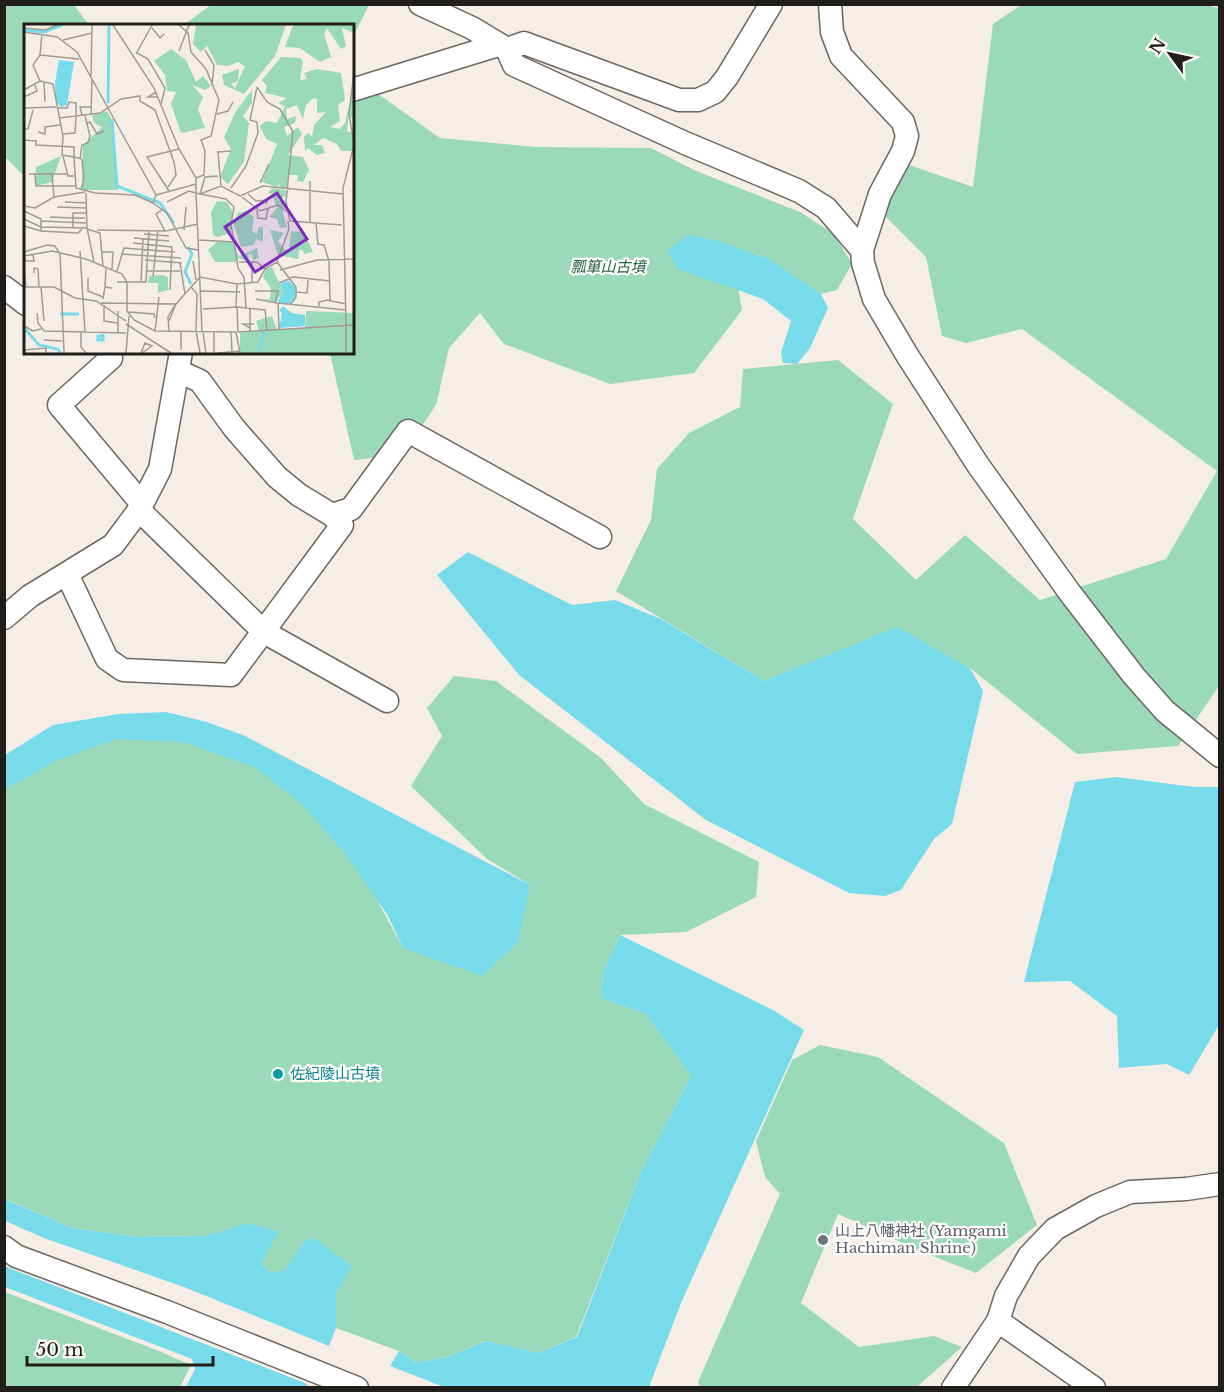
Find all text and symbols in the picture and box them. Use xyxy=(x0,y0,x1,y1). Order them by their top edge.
inset map xyxy=(24,24,354,354)
north arrow xyxy=(1140,24,1200,84)
text: N xyxy=(1145,34,1170,58)
park label: 瓢箪山古墳 xyxy=(570,257,647,276)
place label: 佐紀陵山古墳 xyxy=(290,1064,380,1083)
marker: 佐紀陵山古墳 xyxy=(271,1067,285,1081)
place label: 山上八幡神社 (Yamgami Hachiman Shrine) xyxy=(835,1221,1007,1257)
marker: 山上八幡神社 (Yamgami Hachiman Shrine) xyxy=(816,1233,830,1247)
scale bar xyxy=(27,1329,213,1367)
text: 50 m xyxy=(36,1339,84,1361)

